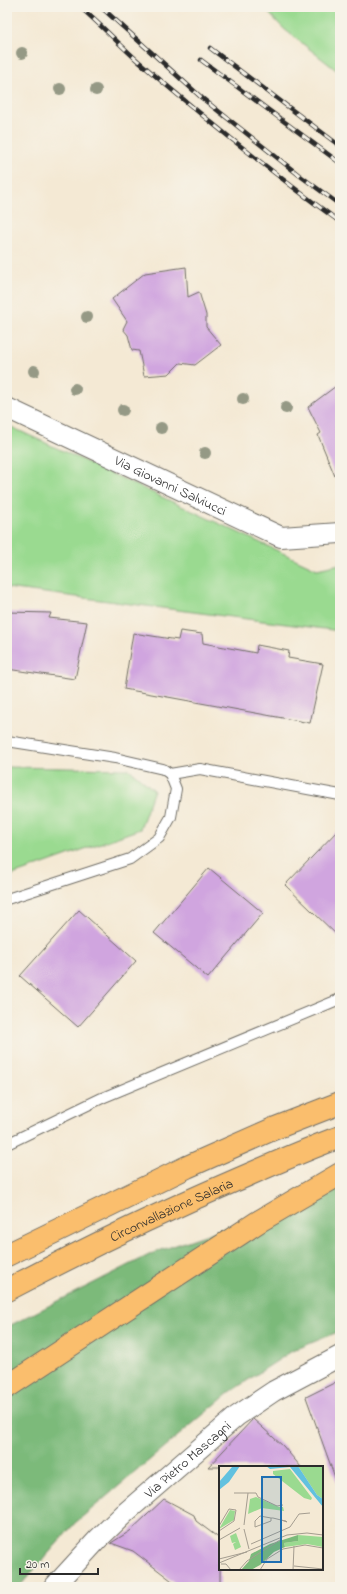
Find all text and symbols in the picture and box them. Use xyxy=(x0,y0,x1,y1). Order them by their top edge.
street label: Via Giovanni Salviucci xyxy=(110,451,230,522)
street label: Circonvallazione Salaria xyxy=(107,1174,237,1248)
street label: Via Pietro Mascagni xyxy=(139,1416,237,1505)
inset map xyxy=(219,1466,323,1570)
scale bar xyxy=(20,1550,98,1576)
text: 20 m xyxy=(26,1556,49,1574)

